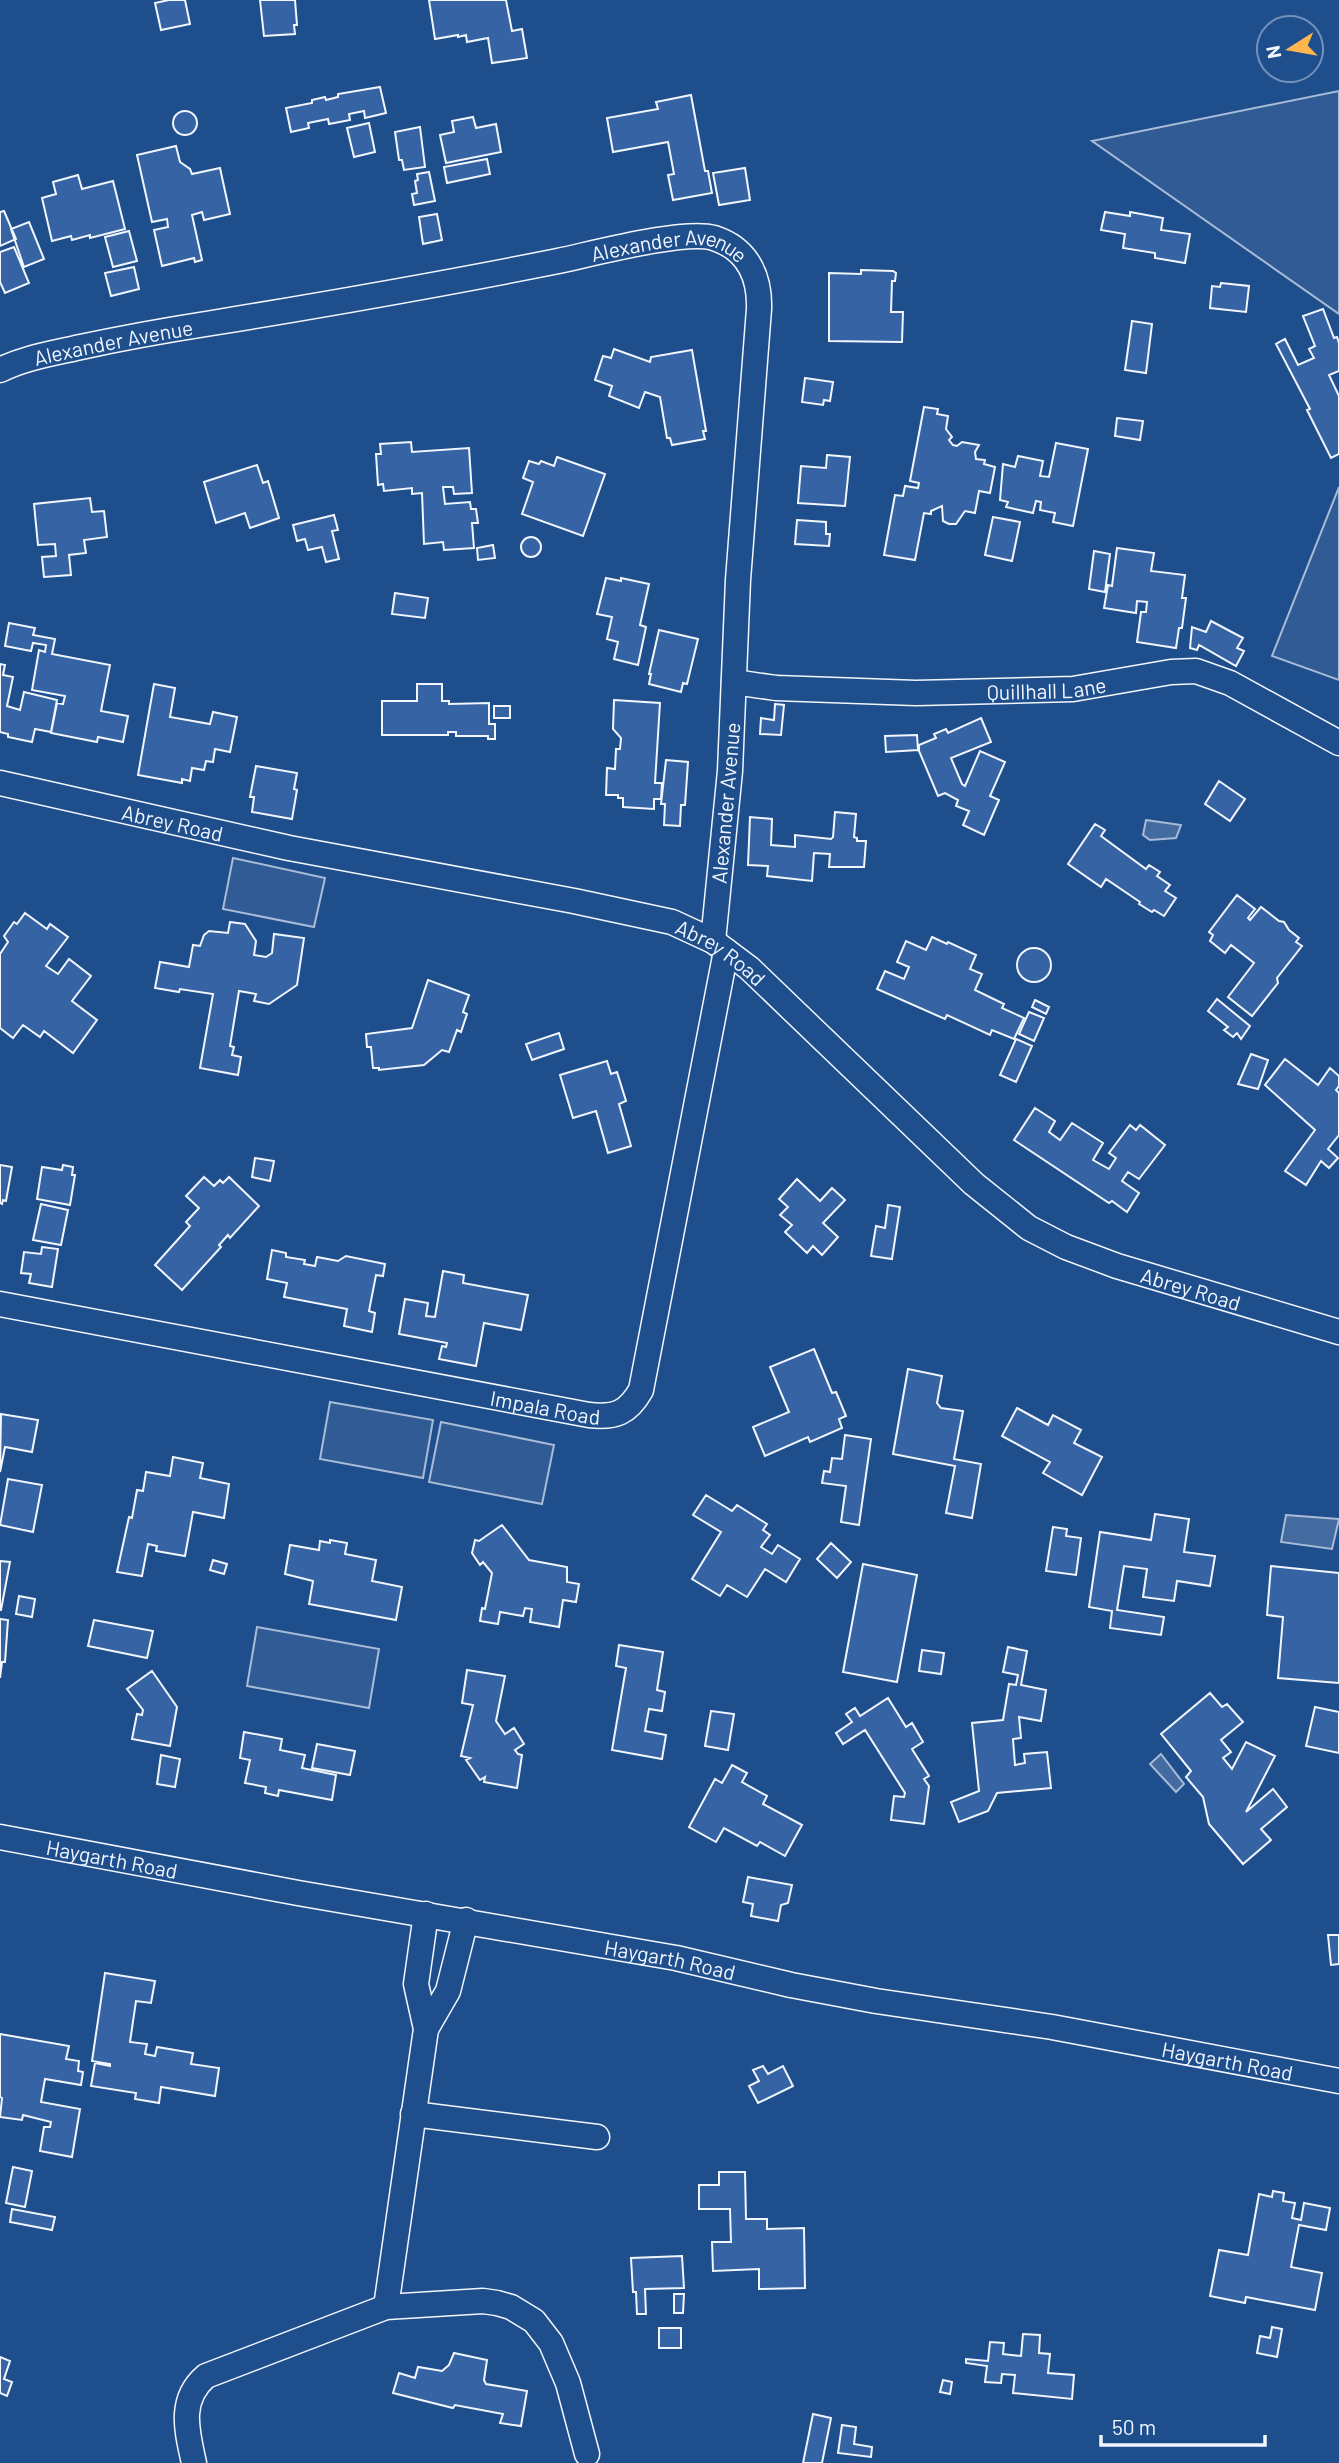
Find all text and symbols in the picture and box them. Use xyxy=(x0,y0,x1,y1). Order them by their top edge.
north arrow xyxy=(1255,14,1325,84)
text: N xyxy=(1260,44,1285,61)
street label: Alexander Avenue xyxy=(588,223,754,267)
street label: Alexander Avenue xyxy=(31,314,195,370)
street label: Quillhall Lane xyxy=(986,671,1108,704)
street label: Alexander Avenue xyxy=(706,721,744,885)
street label: Abrey Road xyxy=(120,798,226,845)
street label: Abrey Road xyxy=(672,913,771,990)
street label: Abrey Road xyxy=(1138,1261,1244,1315)
street label: Impala Road xyxy=(488,1384,601,1428)
street label: Haygarth Road xyxy=(44,1833,180,1883)
street label: Haygarth Road xyxy=(603,1933,738,1984)
street label: Haygarth Road xyxy=(1160,2035,1295,2085)
scale bar xyxy=(1101,2404,1266,2448)
text: 50 m xyxy=(1112,2414,1156,2439)

